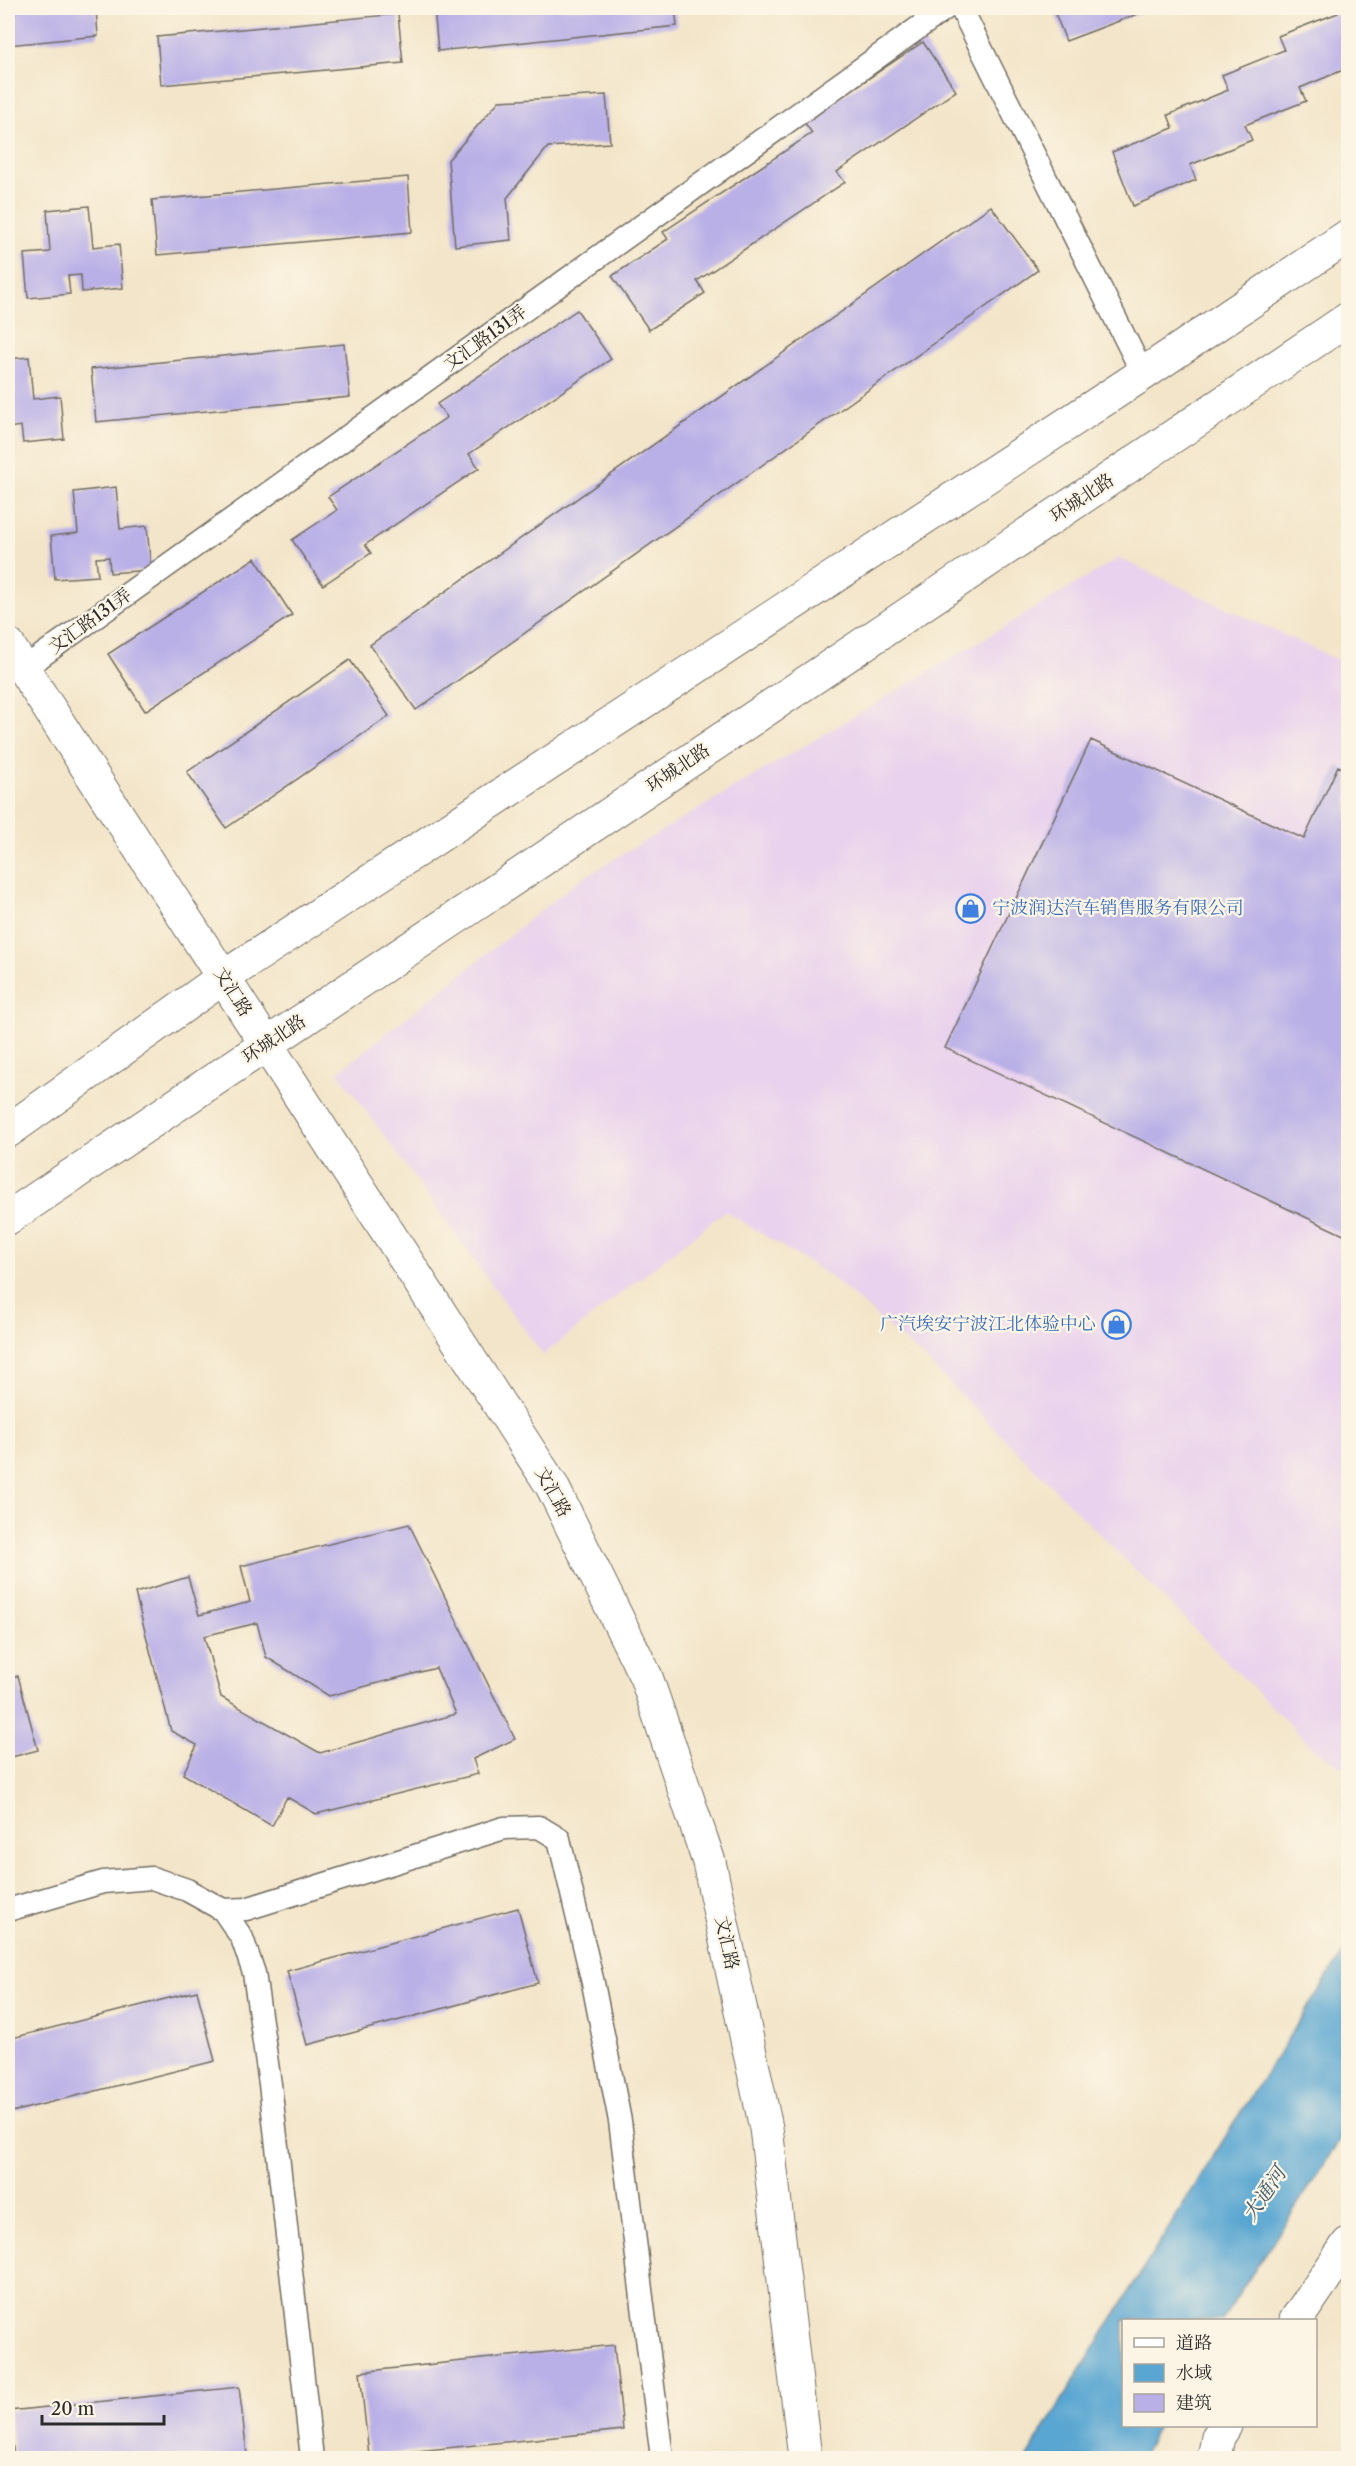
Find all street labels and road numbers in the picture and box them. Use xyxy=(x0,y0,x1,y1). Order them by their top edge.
street label: 文汇路131弄 xyxy=(439,301,531,375)
street label: 环城北路 xyxy=(1046,469,1118,527)
street label: 文汇路131弄 xyxy=(44,584,136,658)
street label: 环城北路 xyxy=(642,739,714,797)
street label: 文汇路 xyxy=(209,963,257,1021)
street label: 环城北路 xyxy=(238,1010,310,1068)
street label: 文汇路 xyxy=(530,1463,576,1521)
street label: 文汇路 xyxy=(711,1914,743,1972)

